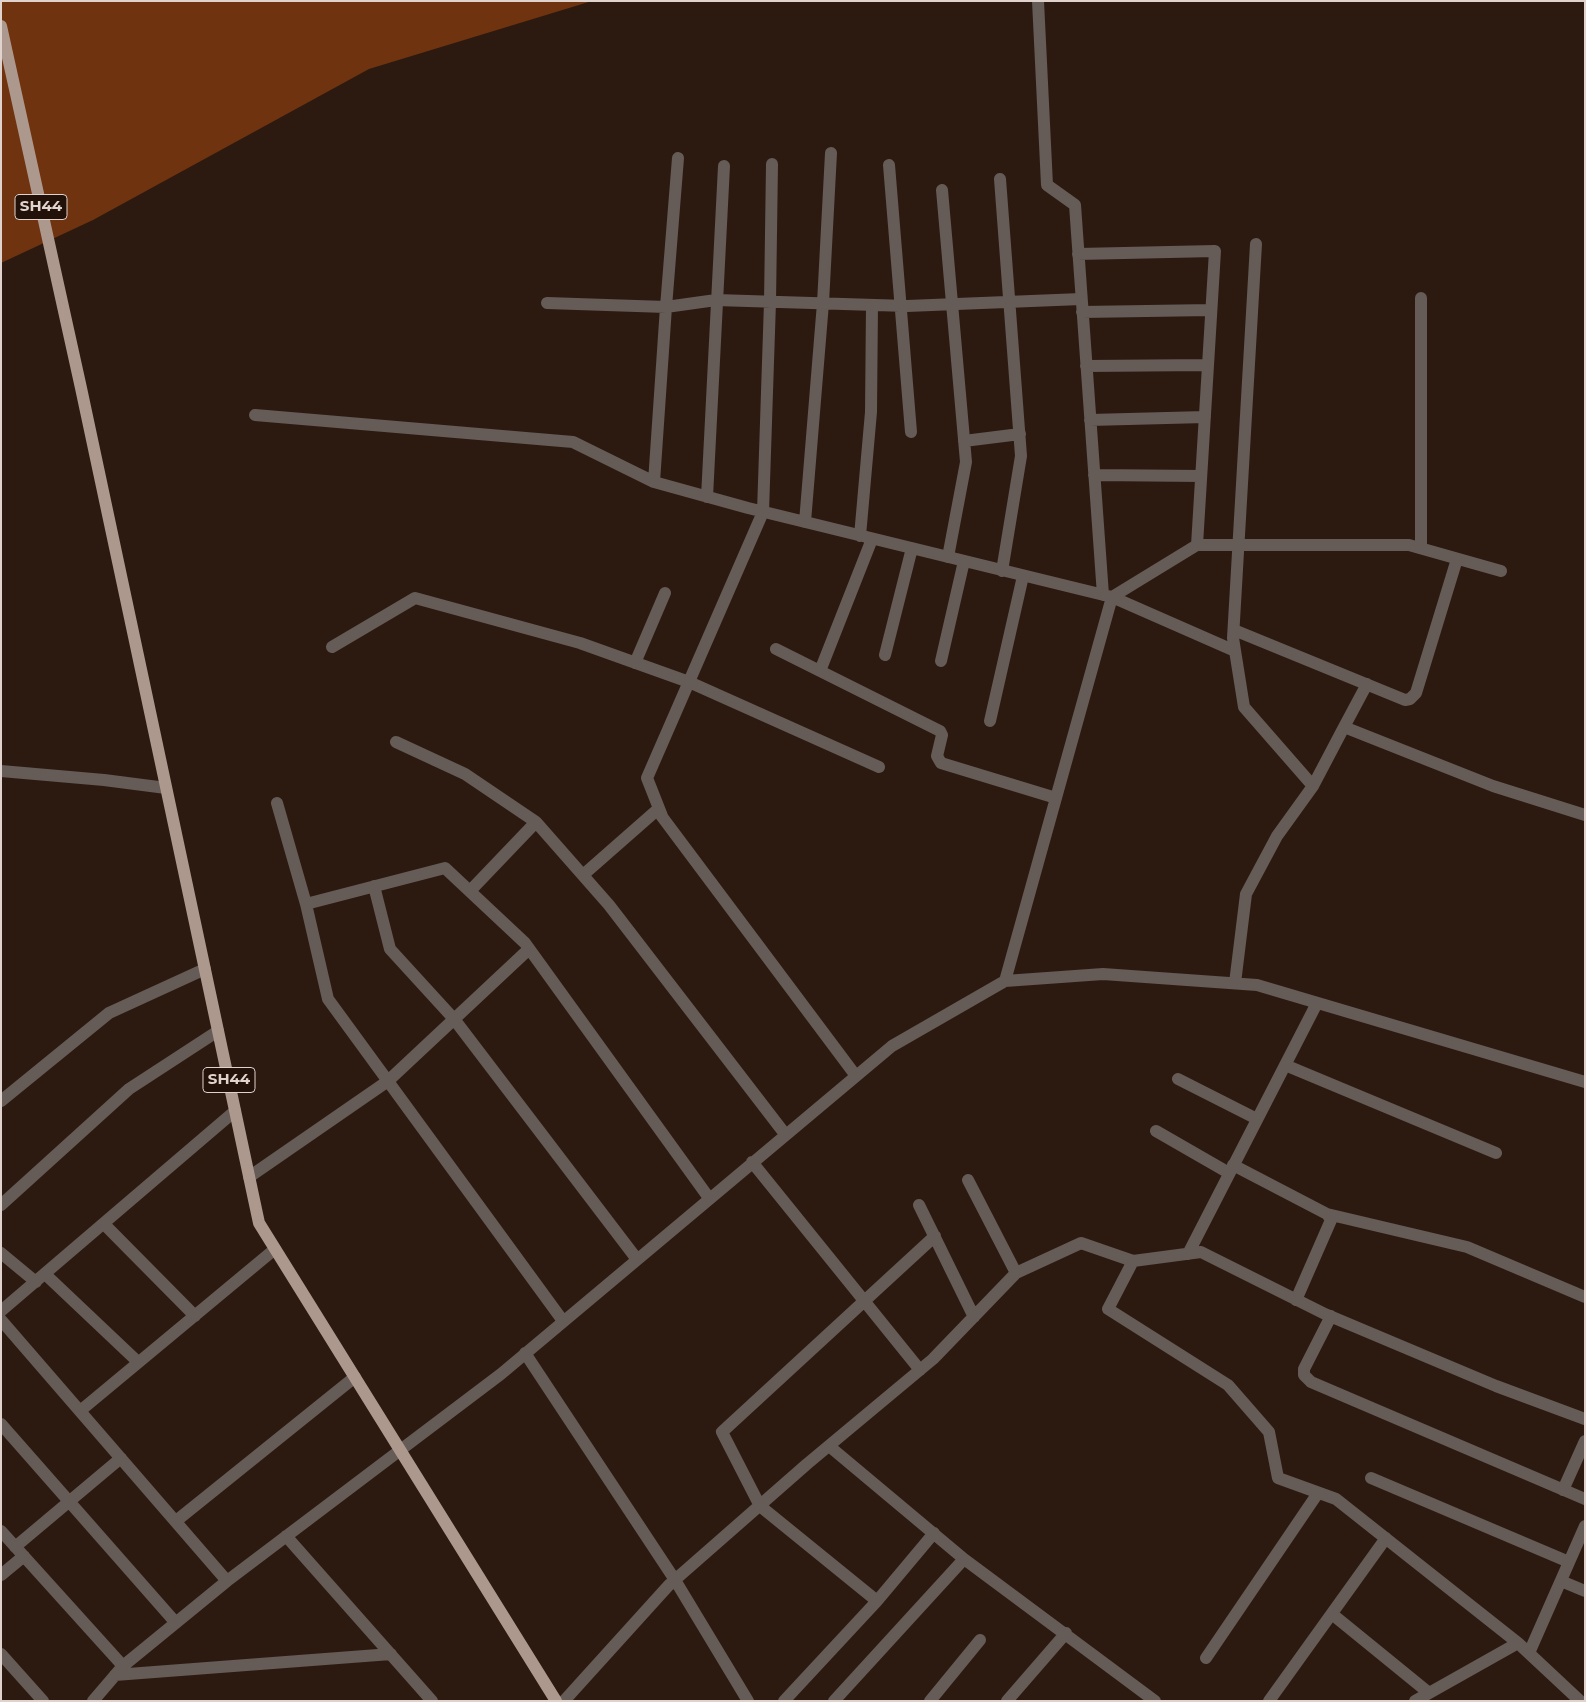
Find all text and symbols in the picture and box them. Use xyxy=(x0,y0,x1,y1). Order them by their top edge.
road number: SH44 xyxy=(15,194,67,220)
road number: SH44 xyxy=(203,1068,255,1092)

